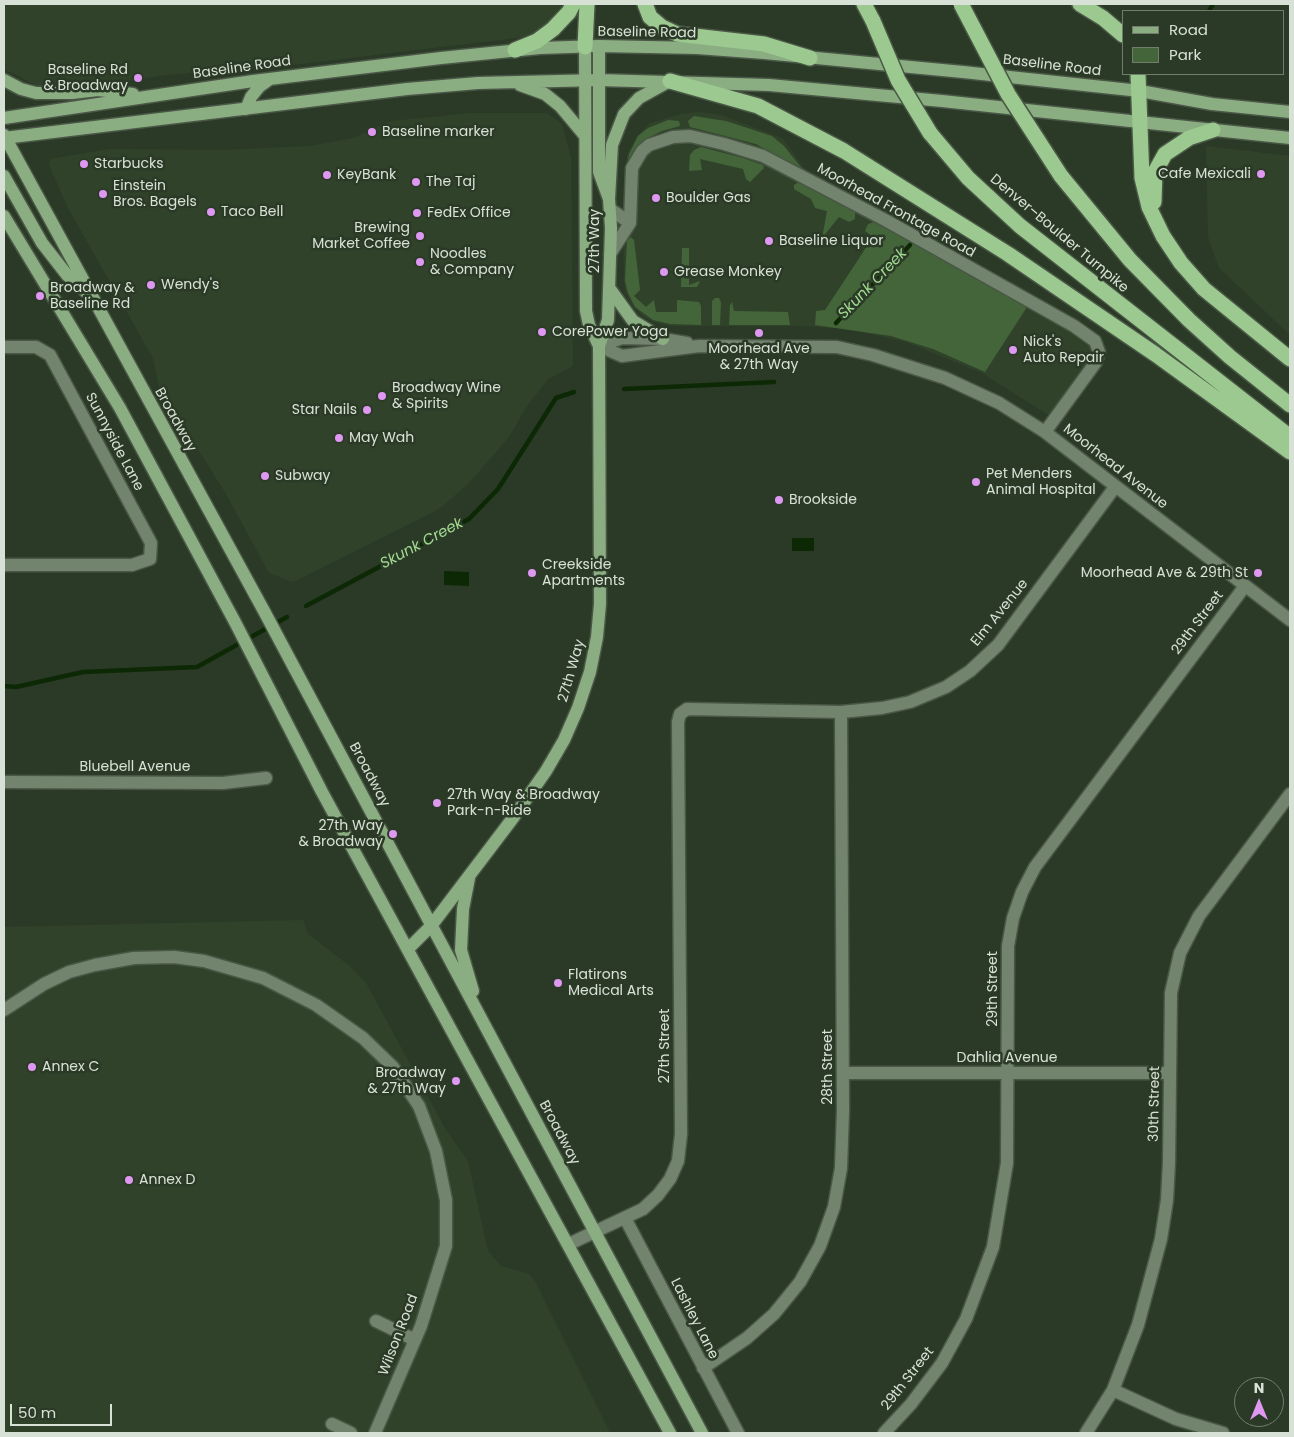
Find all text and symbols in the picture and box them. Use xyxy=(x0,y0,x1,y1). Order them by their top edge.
legend xyxy=(1122,10,1284,75)
text: Road xyxy=(1169,19,1208,40)
street label: Baseline Road xyxy=(598,24,696,42)
text: Park xyxy=(1169,44,1201,65)
street label: Baseline Road xyxy=(1002,52,1102,80)
street label: Baseline Road xyxy=(192,53,292,83)
place label: Baseline Rd & Broadway xyxy=(43,62,128,94)
marker: Baseline Rd & Broadway xyxy=(132,72,144,84)
place label: Baseline marker xyxy=(382,124,495,140)
marker: Baseline marker xyxy=(366,126,378,138)
place label: Starbucks xyxy=(94,156,163,172)
marker: Starbucks xyxy=(78,158,90,170)
street label: Moorhead Frontage Road xyxy=(814,160,978,262)
place label: Cafe Mexicali xyxy=(1158,166,1251,182)
place label: KeyBank xyxy=(337,167,396,183)
marker: Cafe Mexicali xyxy=(1255,168,1267,180)
marker: KeyBank xyxy=(321,169,333,181)
street label: Denver–Boulder Turnpike xyxy=(986,171,1132,297)
place label: The Taj xyxy=(426,174,475,190)
marker: The Taj xyxy=(410,176,422,188)
place label: Einstein Bros. Bagels xyxy=(113,178,197,210)
marker: Einstein Bros. Bagels xyxy=(97,188,109,200)
place label: Boulder Gas xyxy=(666,190,751,206)
marker: Boulder Gas xyxy=(650,192,662,204)
place label: Taco Bell xyxy=(221,204,283,220)
place label: FedEx Office xyxy=(427,205,511,221)
marker: Taco Bell xyxy=(205,206,217,218)
marker: FedEx Office xyxy=(411,207,423,219)
street label: 27th Way xyxy=(587,209,603,273)
place label: Brewing Market Coffee xyxy=(312,220,410,252)
marker: Brewing Market Coffee xyxy=(414,230,426,242)
place label: Baseline Liquor xyxy=(779,233,883,249)
marker: Baseline Liquor xyxy=(763,235,775,247)
water label: Skunk Creek xyxy=(835,245,911,323)
place label: Noodles & Company xyxy=(430,246,514,278)
marker: Noodles & Company xyxy=(414,256,426,268)
place label: Grease Monkey xyxy=(674,264,782,280)
marker: Grease Monkey xyxy=(658,266,670,278)
place label: Wendy's xyxy=(161,277,219,293)
marker: Wendy's xyxy=(145,279,157,291)
place label: Broadway & Baseline Rd xyxy=(50,280,135,312)
marker: Broadway & Baseline Rd xyxy=(34,290,46,302)
place label: CorePower Yoga xyxy=(552,324,668,340)
marker: CorePower Yoga xyxy=(536,326,548,338)
marker: Moorhead Ave & 27th Way xyxy=(753,327,765,339)
place label: Nick's Auto Repair xyxy=(1023,334,1104,367)
place label: Moorhead Ave & 27th Way xyxy=(708,341,810,374)
marker: Nick's Auto Repair xyxy=(1007,344,1019,356)
place label: Broadway Wine & Spirits xyxy=(392,380,501,412)
street label: Broadway xyxy=(151,385,199,455)
street label: Sunnyside Lane xyxy=(81,390,147,494)
marker: Broadway Wine & Spirits xyxy=(376,390,388,402)
place label: Star Nails xyxy=(292,402,357,418)
marker: Star Nails xyxy=(361,404,373,416)
street label: Moorhead Avenue xyxy=(1059,421,1171,513)
place label: May Wah xyxy=(349,430,414,446)
marker: May Wah xyxy=(333,432,345,444)
place label: Pet Menders Animal Hospital xyxy=(986,466,1096,498)
place label: Subway xyxy=(275,468,330,484)
marker: Subway xyxy=(259,470,271,482)
marker: Pet Menders Animal Hospital xyxy=(970,476,982,488)
place label: Brookside xyxy=(789,492,857,508)
marker: Brookside xyxy=(773,494,785,506)
water label: Skunk Creek xyxy=(377,515,467,573)
place label: Creekside Apartments xyxy=(542,557,625,590)
place label: Moorhead Ave & 29th St xyxy=(1081,565,1248,581)
marker: Creekside Apartments xyxy=(526,567,538,579)
marker: Moorhead Ave & 29th St xyxy=(1252,567,1264,579)
street label: Elm Avenue xyxy=(968,576,1032,650)
street label: 29th Street xyxy=(1169,588,1227,658)
street label: 27th Way xyxy=(555,638,589,704)
street label: Broadway xyxy=(345,740,393,810)
street label: Bluebell Avenue xyxy=(79,759,191,775)
place label: 27th Way & Broadway Park-n-Ride xyxy=(447,787,600,820)
marker: 27th Way & Broadway Park-n-Ride xyxy=(431,797,443,809)
place label: 27th Way & Broadway xyxy=(298,818,383,850)
marker: 27th Way & Broadway xyxy=(387,828,399,840)
street label: 29th Street xyxy=(985,951,1001,1027)
place label: Flatirons Medical Arts xyxy=(568,967,654,1000)
marker: Flatirons Medical Arts xyxy=(552,977,564,989)
street label: 27th Street xyxy=(657,1009,673,1083)
street label: 28th Street xyxy=(820,1029,836,1105)
street label: Dahlia Avenue xyxy=(957,1050,1057,1066)
place label: Annex C xyxy=(42,1059,99,1075)
marker: Annex C xyxy=(26,1061,38,1073)
place label: Broadway & 27th Way xyxy=(367,1065,446,1098)
street label: 30th Street xyxy=(1146,1066,1164,1142)
marker: Broadway & 27th Way xyxy=(450,1075,462,1087)
street label: Broadway xyxy=(535,1098,583,1168)
place label: Annex D xyxy=(139,1172,195,1188)
marker: Annex D xyxy=(123,1174,135,1186)
street label: Lashley Lane xyxy=(666,1276,722,1362)
street label: Wilson Road xyxy=(376,1292,422,1378)
street label: 29th Street xyxy=(878,1344,938,1414)
north arrow xyxy=(1234,1377,1284,1427)
text: N xyxy=(1254,1378,1264,1398)
scale bar xyxy=(12,1394,115,1426)
text: 50 m xyxy=(18,1402,56,1423)

